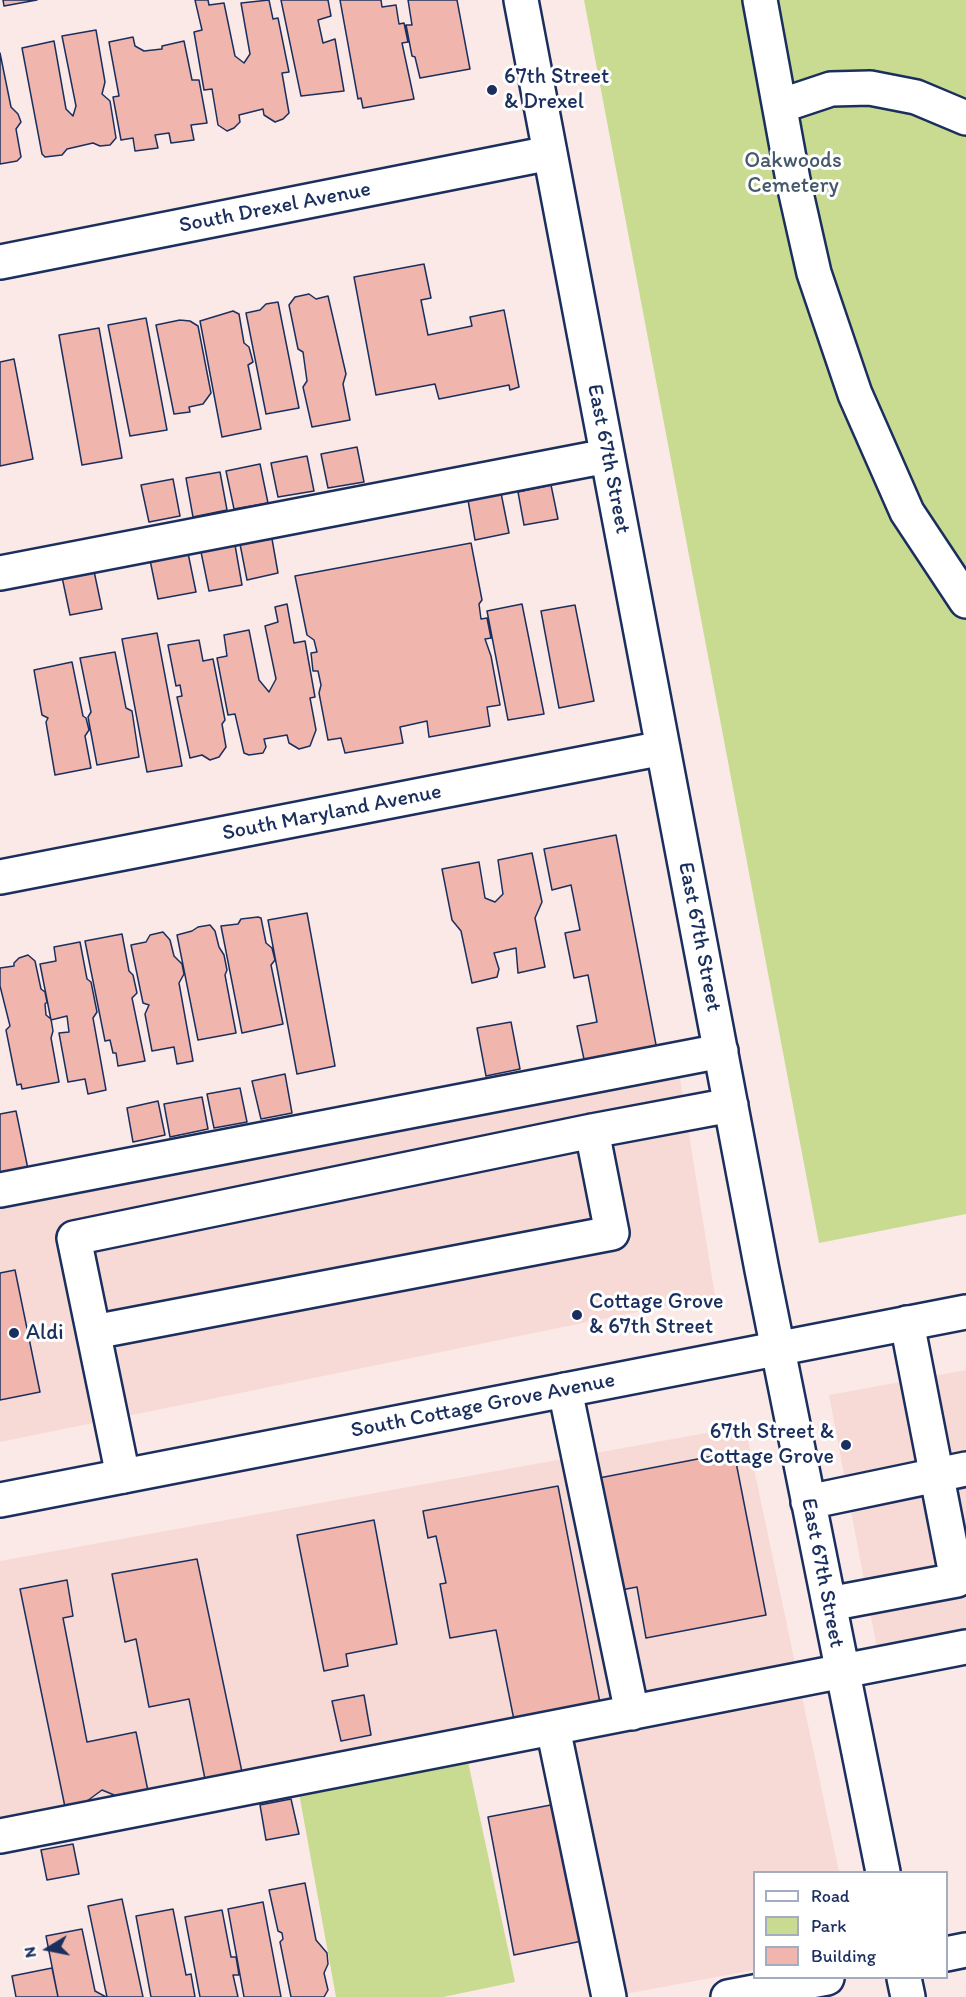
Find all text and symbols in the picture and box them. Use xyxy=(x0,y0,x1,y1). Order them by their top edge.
place label: 67th Street & Drexel xyxy=(504,64,609,116)
marker: 67th Street & Drexel xyxy=(485,83,499,97)
park label: Oakwoods Cemetery xyxy=(744,148,842,200)
street label: South Drexel Avenue xyxy=(177,176,373,240)
street label: East 67th Street xyxy=(581,382,635,536)
street label: South Maryland Avenue xyxy=(220,779,444,847)
street label: East 67th Street xyxy=(672,860,726,1014)
place label: Cottage Grove & 67th Street xyxy=(589,1289,724,1340)
marker: Cottage Grove & 67th Street xyxy=(570,1308,584,1322)
place label: Aldi xyxy=(26,1320,64,1346)
marker: Aldi xyxy=(7,1326,21,1340)
street label: South Cottage Grove Avenue xyxy=(349,1367,617,1445)
place label: 67th Street & Cottage Grove xyxy=(699,1419,834,1470)
marker: 67th Street & Cottage Grove xyxy=(839,1438,853,1452)
street label: East 67th Street xyxy=(795,1496,849,1650)
legend xyxy=(753,1871,948,1979)
text: Road xyxy=(811,1885,850,1907)
text: Park xyxy=(811,1915,846,1937)
north arrow xyxy=(18,1919,78,1979)
text: N xyxy=(19,1945,40,1959)
text: Building xyxy=(811,1945,876,1967)

